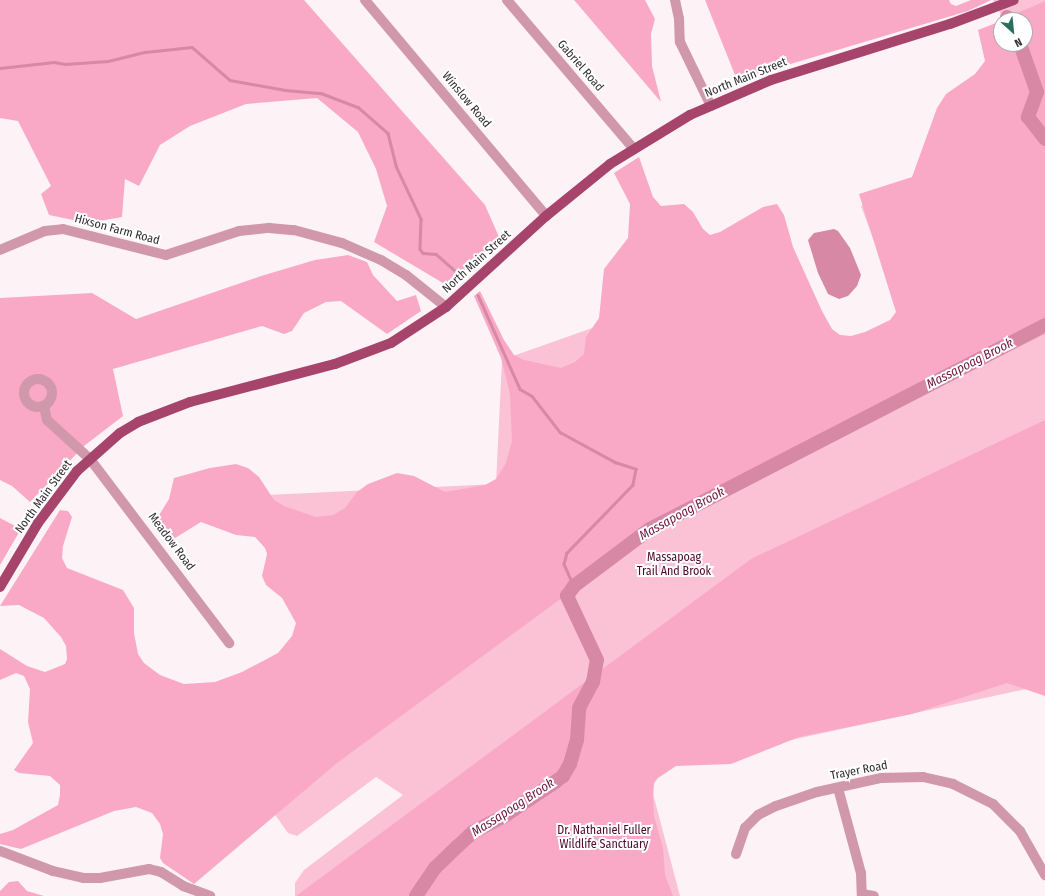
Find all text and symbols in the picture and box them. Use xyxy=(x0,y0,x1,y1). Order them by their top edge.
north arrow xyxy=(993,12,1033,52)
text: N xyxy=(1012,35,1024,50)
street label: Gabriel Road xyxy=(554,37,606,95)
street label: North Main Street xyxy=(703,55,789,101)
street label: Winslow Road xyxy=(438,69,494,131)
street label: Hixson Farm Road xyxy=(73,212,161,248)
street label: North Main Street xyxy=(440,228,514,296)
water label: Massapoag Brook xyxy=(924,335,1016,393)
street label: North Main Street xyxy=(13,458,75,536)
water label: Massapoag Brook xyxy=(637,484,727,544)
street label: Meadow Road xyxy=(145,510,197,574)
park label: Massapoag Trail And Brook xyxy=(637,551,711,579)
street label: Trayer Road xyxy=(829,758,889,784)
water label: Massapoag Brook xyxy=(469,776,557,840)
park label: Dr. Nathaniel Fuller Wildlife Sanctuary xyxy=(557,824,651,852)

